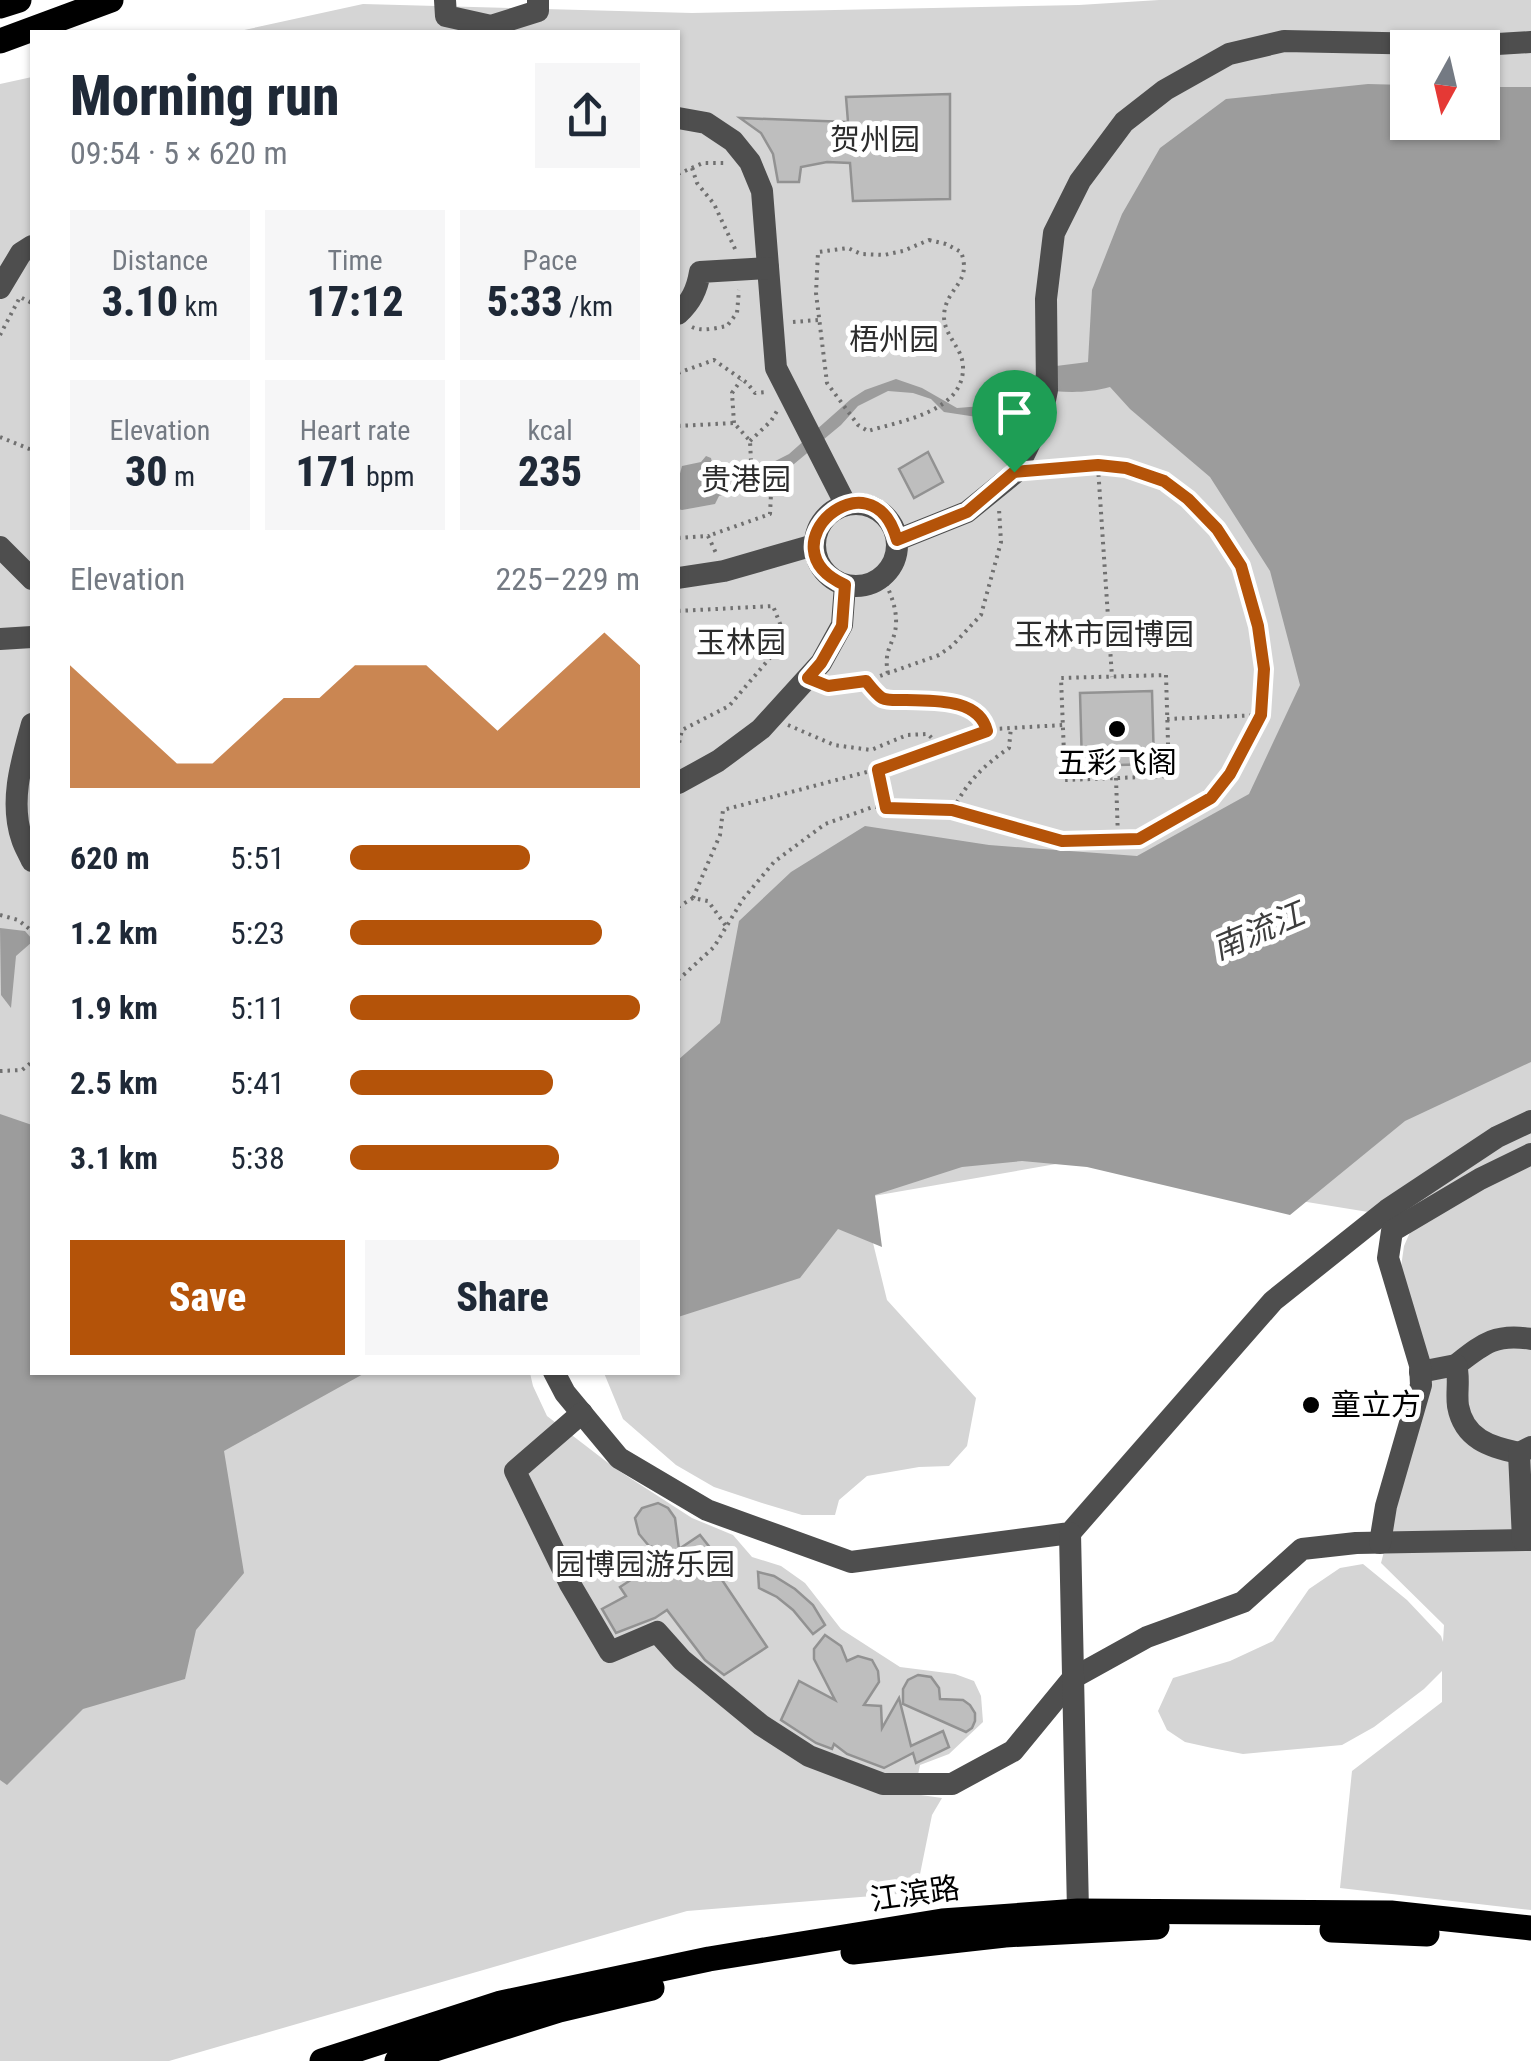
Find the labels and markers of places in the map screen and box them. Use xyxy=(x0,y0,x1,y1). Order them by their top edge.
pin xyxy=(972,370,1057,473)
marker: 五彩飞阁 xyxy=(1106,718,1128,740)
place label: 五彩飞阁 xyxy=(1057,745,1177,780)
place label: 童立方 xyxy=(1331,1387,1421,1422)
marker: 童立方 xyxy=(1300,1394,1322,1416)

